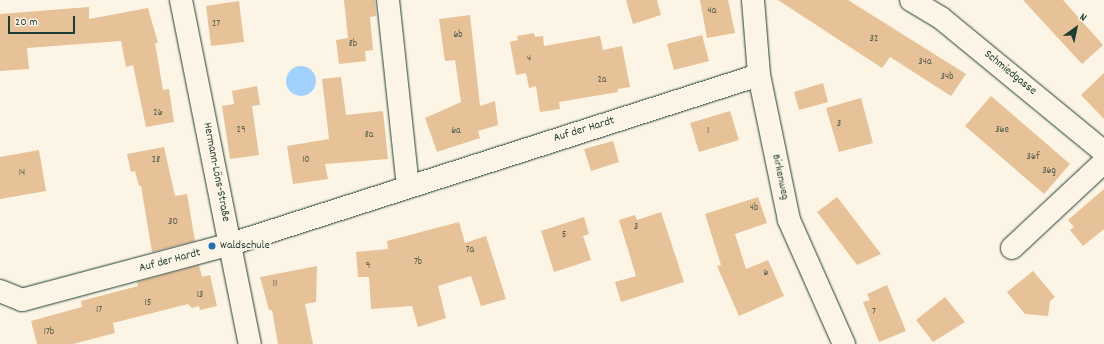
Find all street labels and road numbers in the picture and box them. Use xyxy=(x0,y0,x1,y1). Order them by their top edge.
street label: Schmiedgasse xyxy=(981,48,1039,98)
street label: Auf der Hardt xyxy=(552,114,616,146)
street label: Hermann-Löns-Straße xyxy=(199,121,233,223)
street label: Birkenweg xyxy=(768,153,792,201)
street label: Auf der Hardt xyxy=(138,246,202,276)

